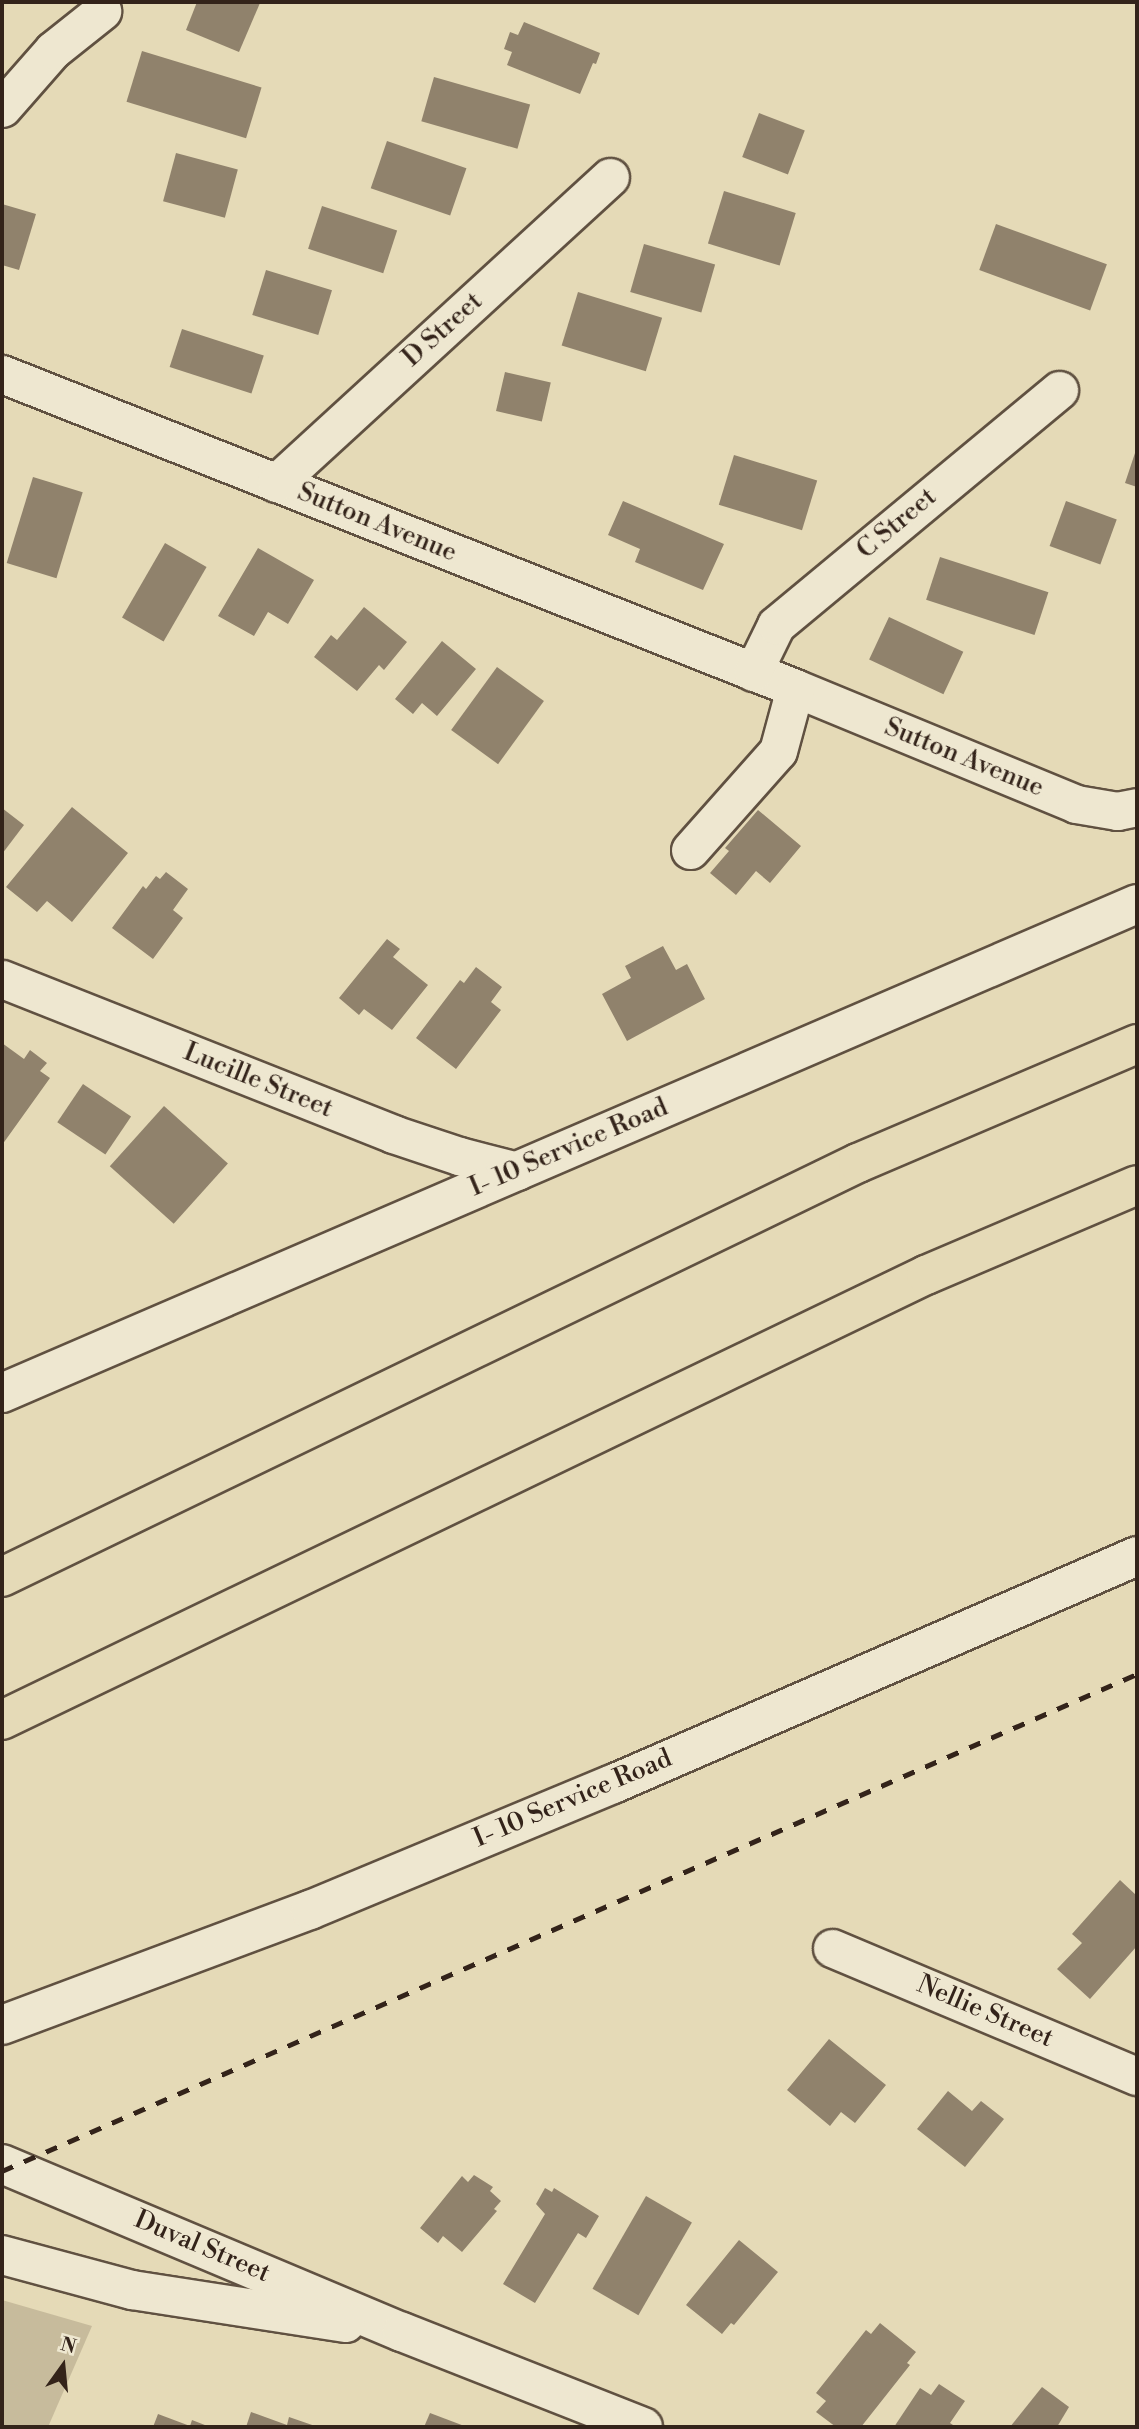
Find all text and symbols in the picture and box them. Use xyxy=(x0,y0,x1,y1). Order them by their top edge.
street label: D Street xyxy=(397,286,489,374)
street label: Sutton Avenue xyxy=(293,477,461,569)
street label: C Street xyxy=(851,482,943,566)
street label: Sutton Avenue xyxy=(880,712,1048,804)
street label: Lucille Street xyxy=(179,1037,337,1125)
street label: I- 10 Service Road xyxy=(465,1092,673,1204)
street label: I- 10 Service Road xyxy=(469,1743,677,1855)
street label: Nellie Street xyxy=(912,1969,1058,2055)
street label: Duval Street xyxy=(129,2204,275,2290)
north arrow xyxy=(28,2331,98,2401)
text: N xyxy=(58,2332,79,2359)

